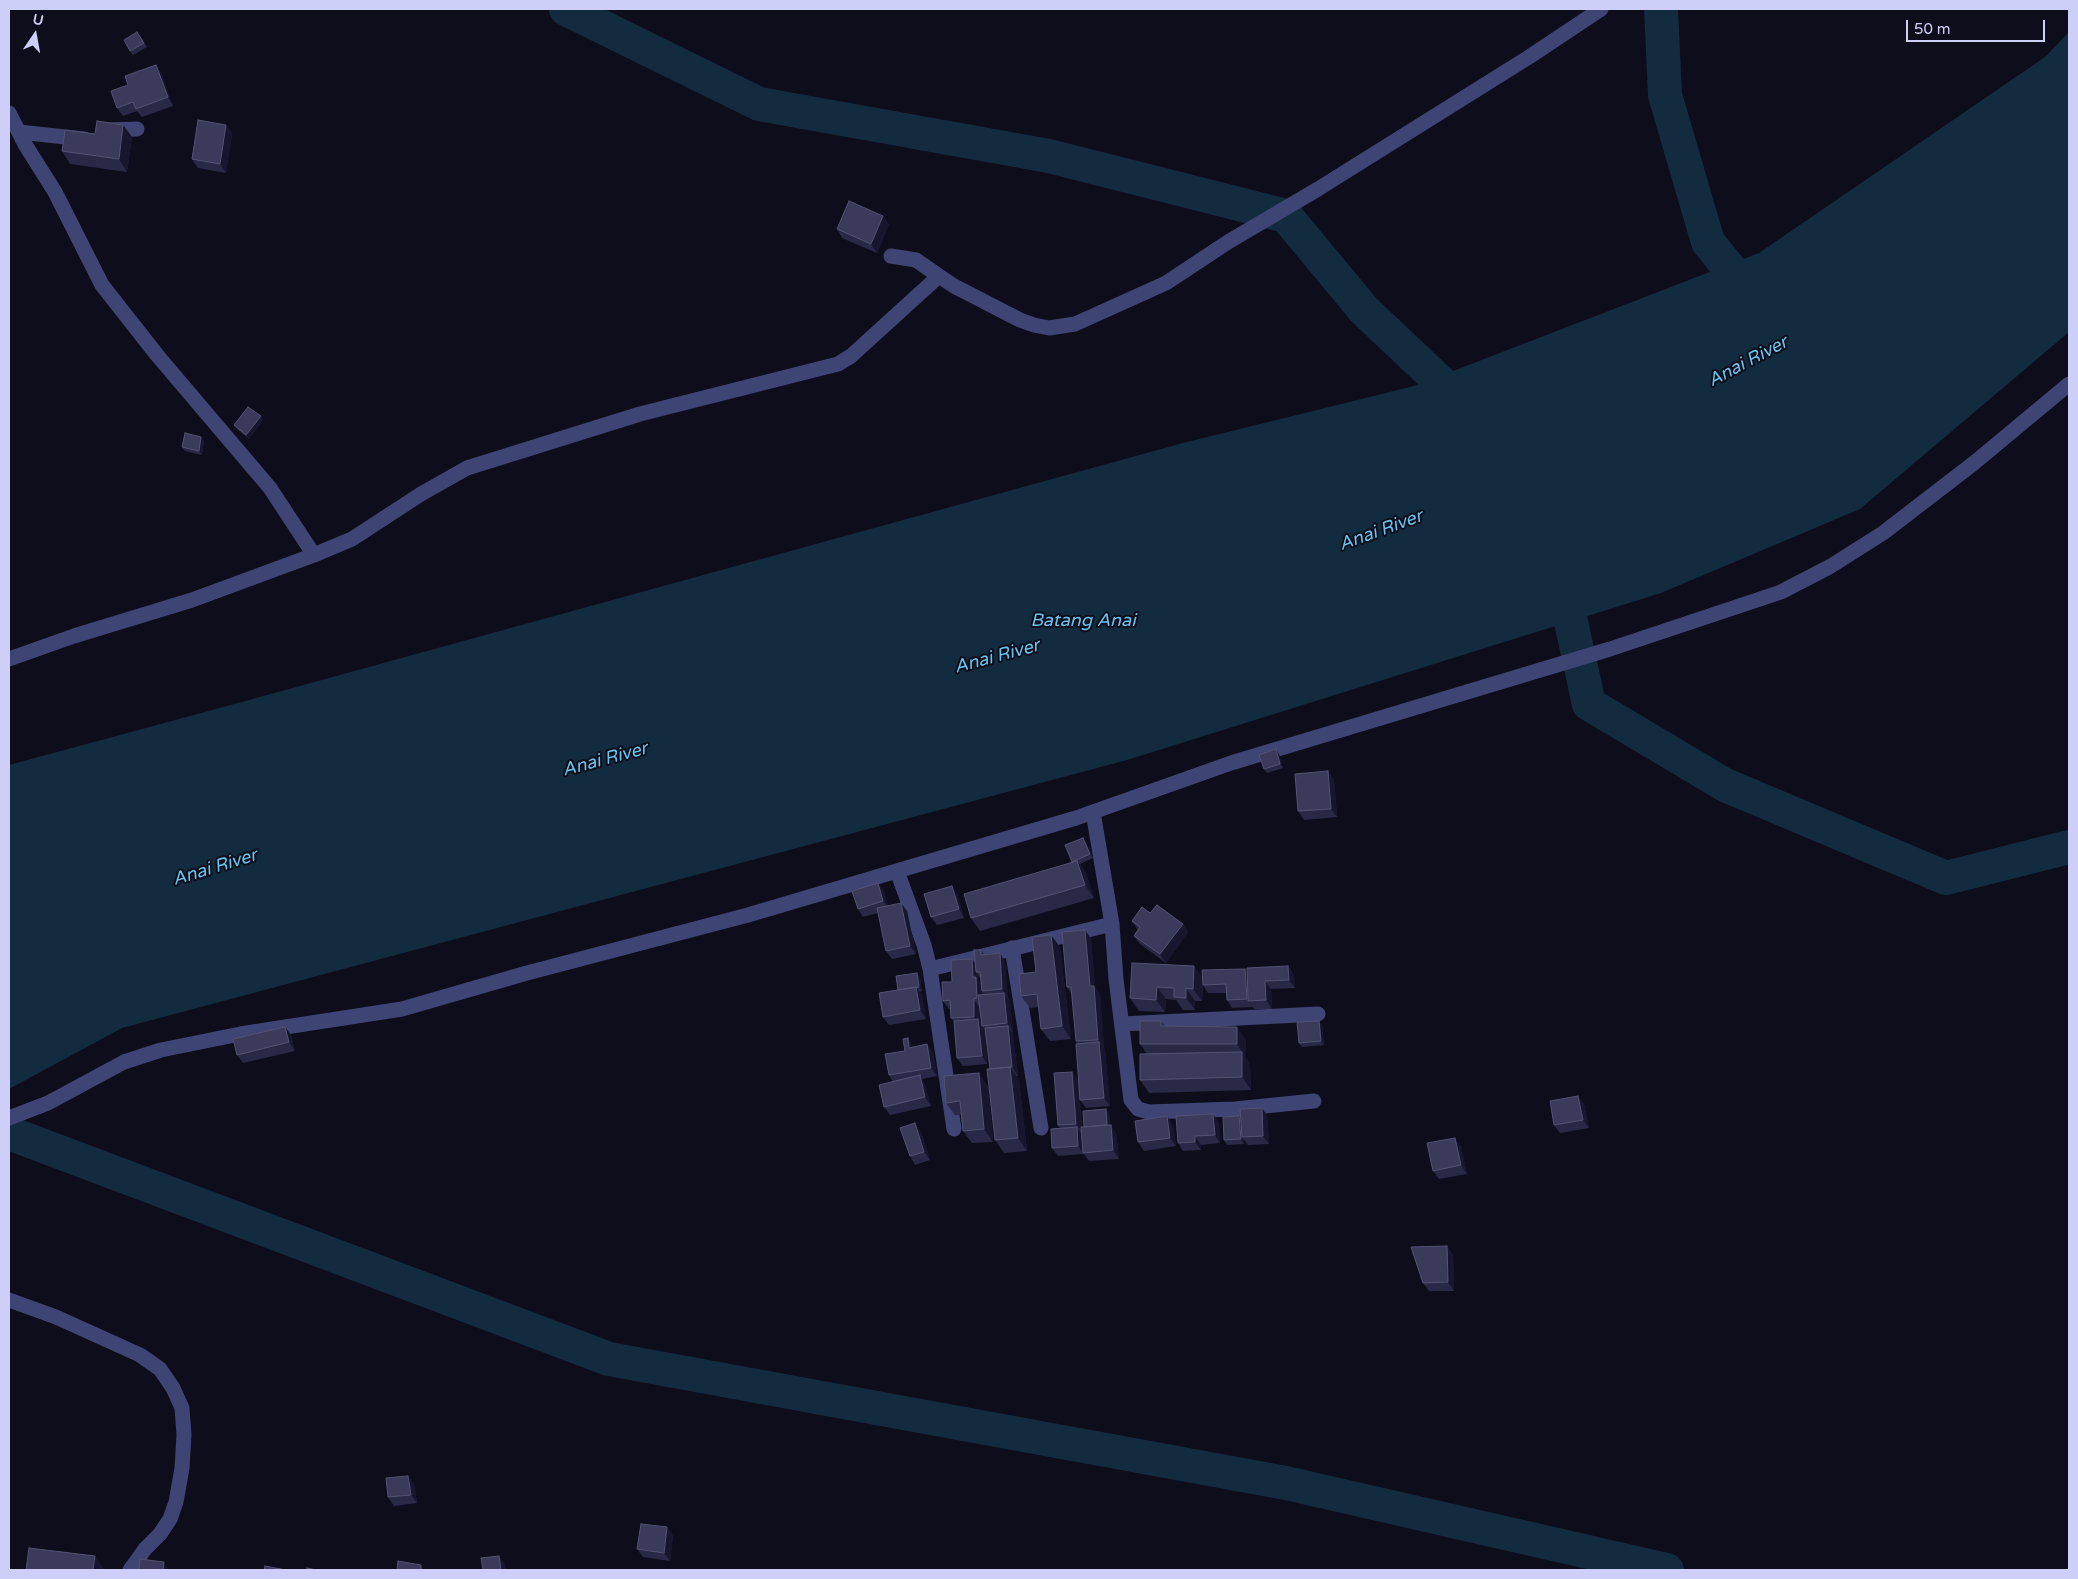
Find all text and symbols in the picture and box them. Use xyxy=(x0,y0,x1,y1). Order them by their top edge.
north arrow xyxy=(10,10,60,60)
text: U xyxy=(31,10,45,29)
scale bar xyxy=(1908,10,2047,42)
text: 50 m xyxy=(1914,20,1951,38)
water label: Anai River xyxy=(1704,332,1792,392)
water label: Anai River xyxy=(1336,506,1426,556)
water label: Batang Anai xyxy=(1030,610,1136,632)
water label: Anai River xyxy=(952,635,1042,679)
water label: Anai River xyxy=(560,738,650,782)
water label: Anai River xyxy=(170,845,260,891)

